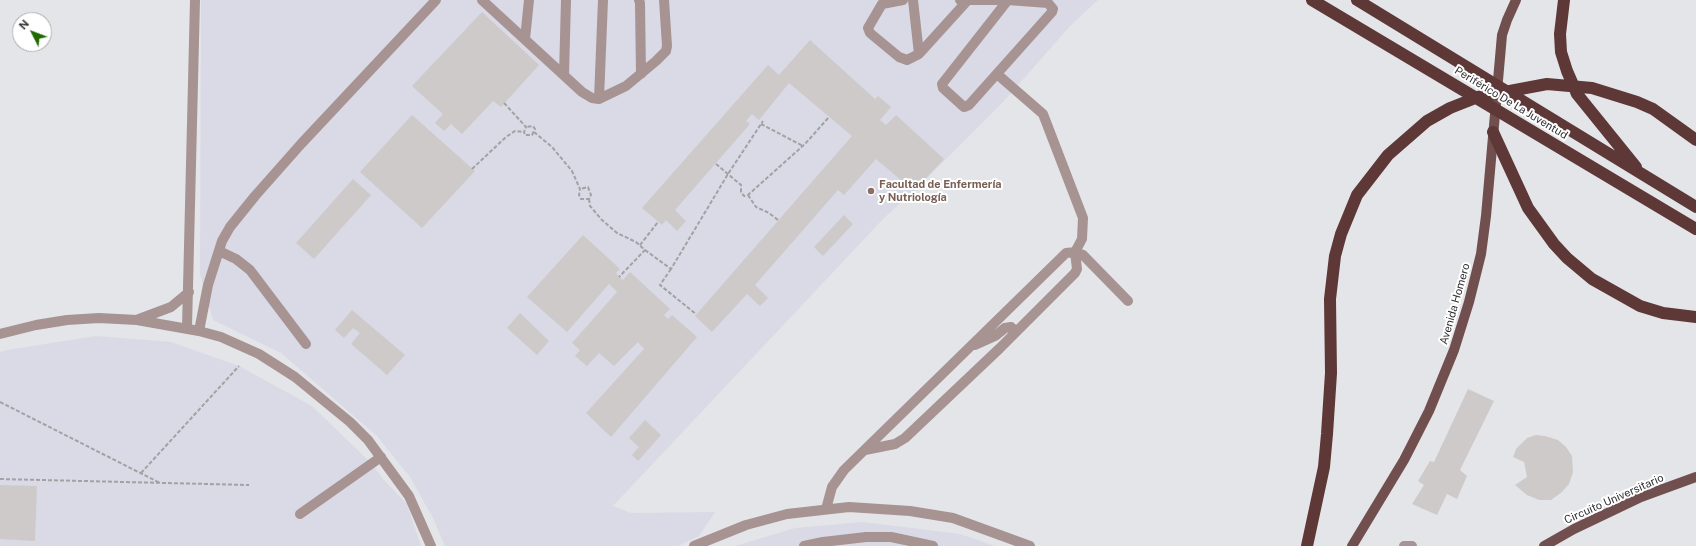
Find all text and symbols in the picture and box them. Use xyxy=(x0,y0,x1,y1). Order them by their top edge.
north arrow xyxy=(12,12,52,52)
text: N xyxy=(16,17,31,32)
street label: Periférico De La Juventud xyxy=(1452,64,1570,142)
place label: Facultad de Enfermería y Nutriología xyxy=(879,178,1002,204)
marker: Facultad de Enfermería y Nutriología xyxy=(866,186,876,196)
street label: Avenida Homero xyxy=(1437,262,1473,346)
street label: Circuito Universitario xyxy=(1562,471,1666,527)

